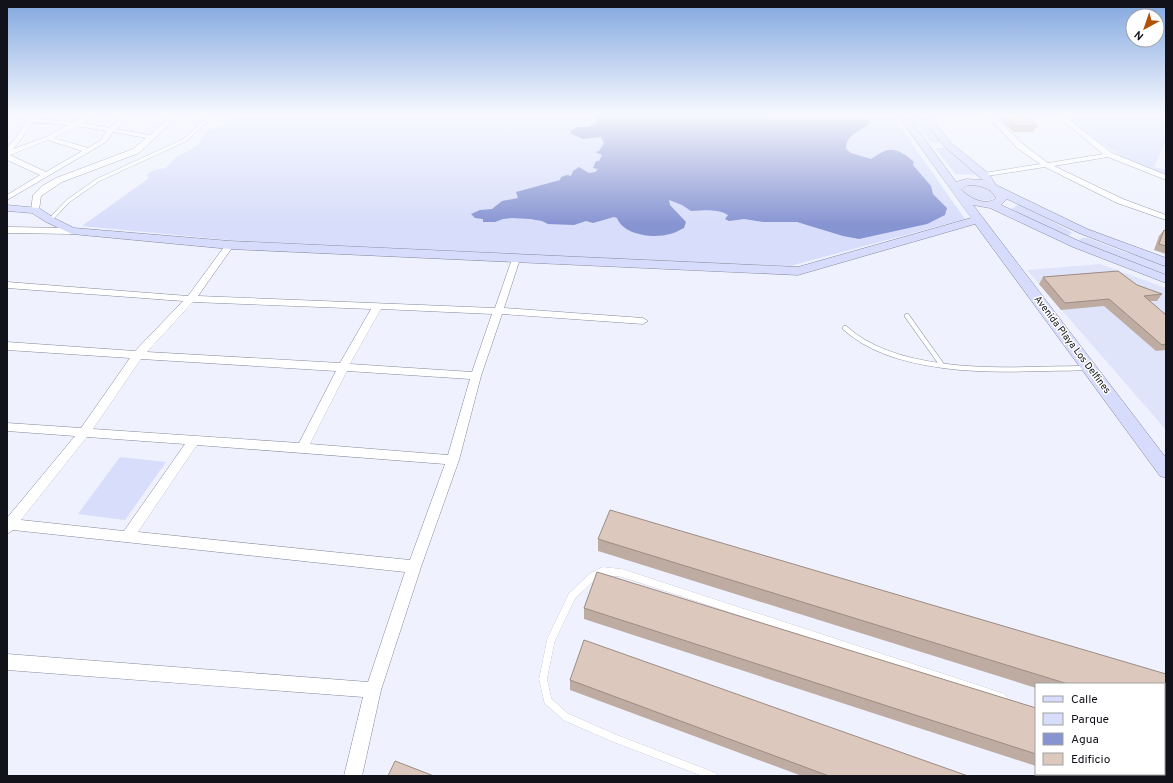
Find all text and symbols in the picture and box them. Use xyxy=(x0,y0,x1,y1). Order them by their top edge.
north arrow xyxy=(1125,8,1165,48)
text: N xyxy=(1132,27,1147,43)
street label: Avenida Playa Los Delfines xyxy=(1031,293,1113,397)
legend xyxy=(1035,683,1165,775)
text: Calle xyxy=(1071,692,1098,708)
text: Parque xyxy=(1071,712,1109,728)
text: Agua xyxy=(1071,732,1099,748)
text: Edificio xyxy=(1071,752,1111,768)

